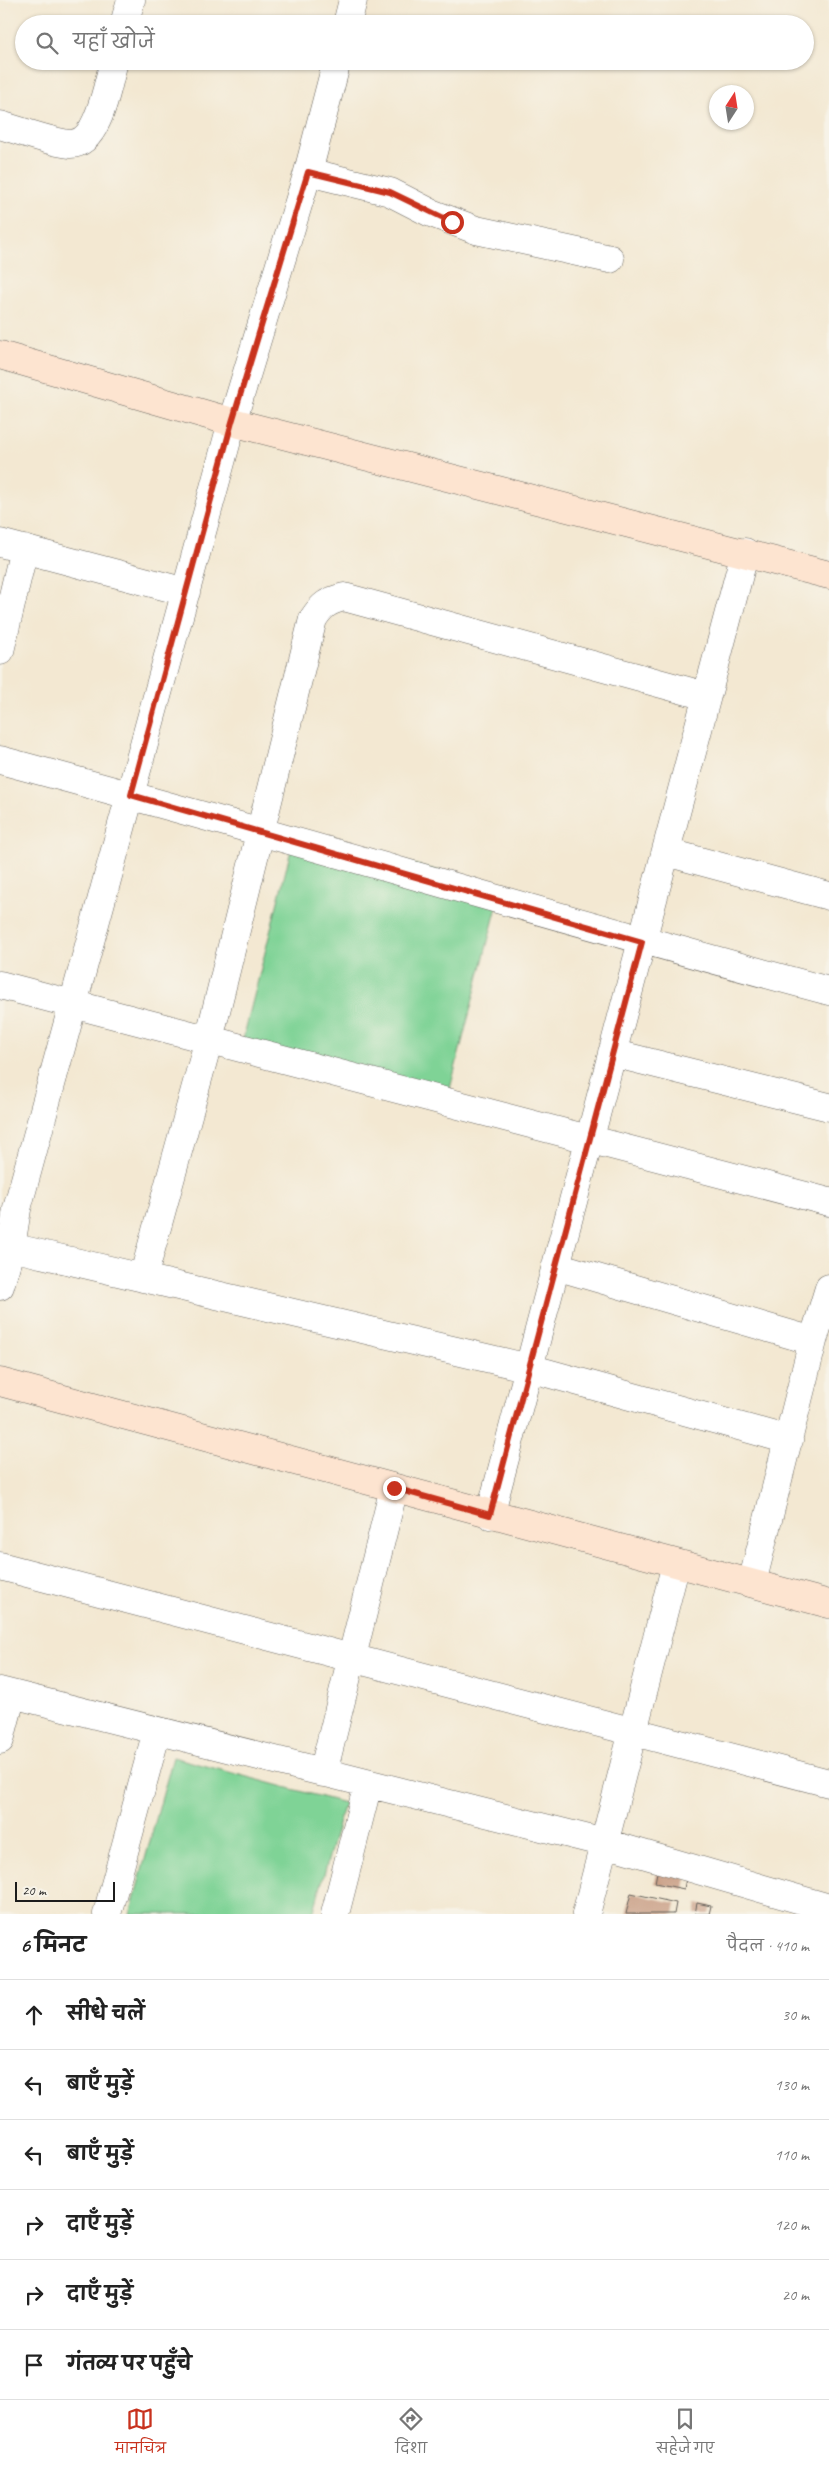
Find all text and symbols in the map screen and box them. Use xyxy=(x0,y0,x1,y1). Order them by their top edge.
search box xyxy=(15,15,814,70)
icon: search xyxy=(33,29,61,57)
text: यहाँ खोजें xyxy=(73,30,154,54)
north arrow xyxy=(709,85,754,130)
route start xyxy=(441,211,464,234)
route end xyxy=(383,1477,406,1500)
scale bar xyxy=(15,1879,115,1902)
text: 20 m xyxy=(22,1882,46,1899)
text: 6 मिनट xyxy=(20,1932,86,1958)
text: पैदल · 410 m xyxy=(727,1936,809,1956)
icon: ahead xyxy=(20,2001,48,2029)
text: सीधे चलें xyxy=(67,2002,145,2026)
text: 30 m xyxy=(782,2005,809,2025)
icon: left xyxy=(20,2071,48,2099)
text: बाएँ मुड़ें xyxy=(67,2072,133,2096)
text: 130 m xyxy=(775,2075,809,2095)
icon: left xyxy=(20,2141,48,2169)
text: बाएँ मुड़ें xyxy=(67,2142,133,2166)
text: 110 m xyxy=(775,2145,809,2165)
icon: right xyxy=(20,2211,48,2239)
text: दाएँ मुड़ें xyxy=(67,2212,133,2236)
text: 120 m xyxy=(775,2215,809,2235)
icon: right xyxy=(20,2281,48,2309)
text: दाएँ मुड़ें xyxy=(67,2282,133,2306)
text: 20 m xyxy=(782,2285,809,2305)
icon: arrive xyxy=(20,2351,48,2379)
text: गंतव्य पर पहुँचे xyxy=(67,2352,192,2376)
tab: मानचित्र xyxy=(115,2405,166,2464)
tab: दिशा xyxy=(395,2405,427,2464)
tab: सहेजे गए xyxy=(656,2405,714,2464)

